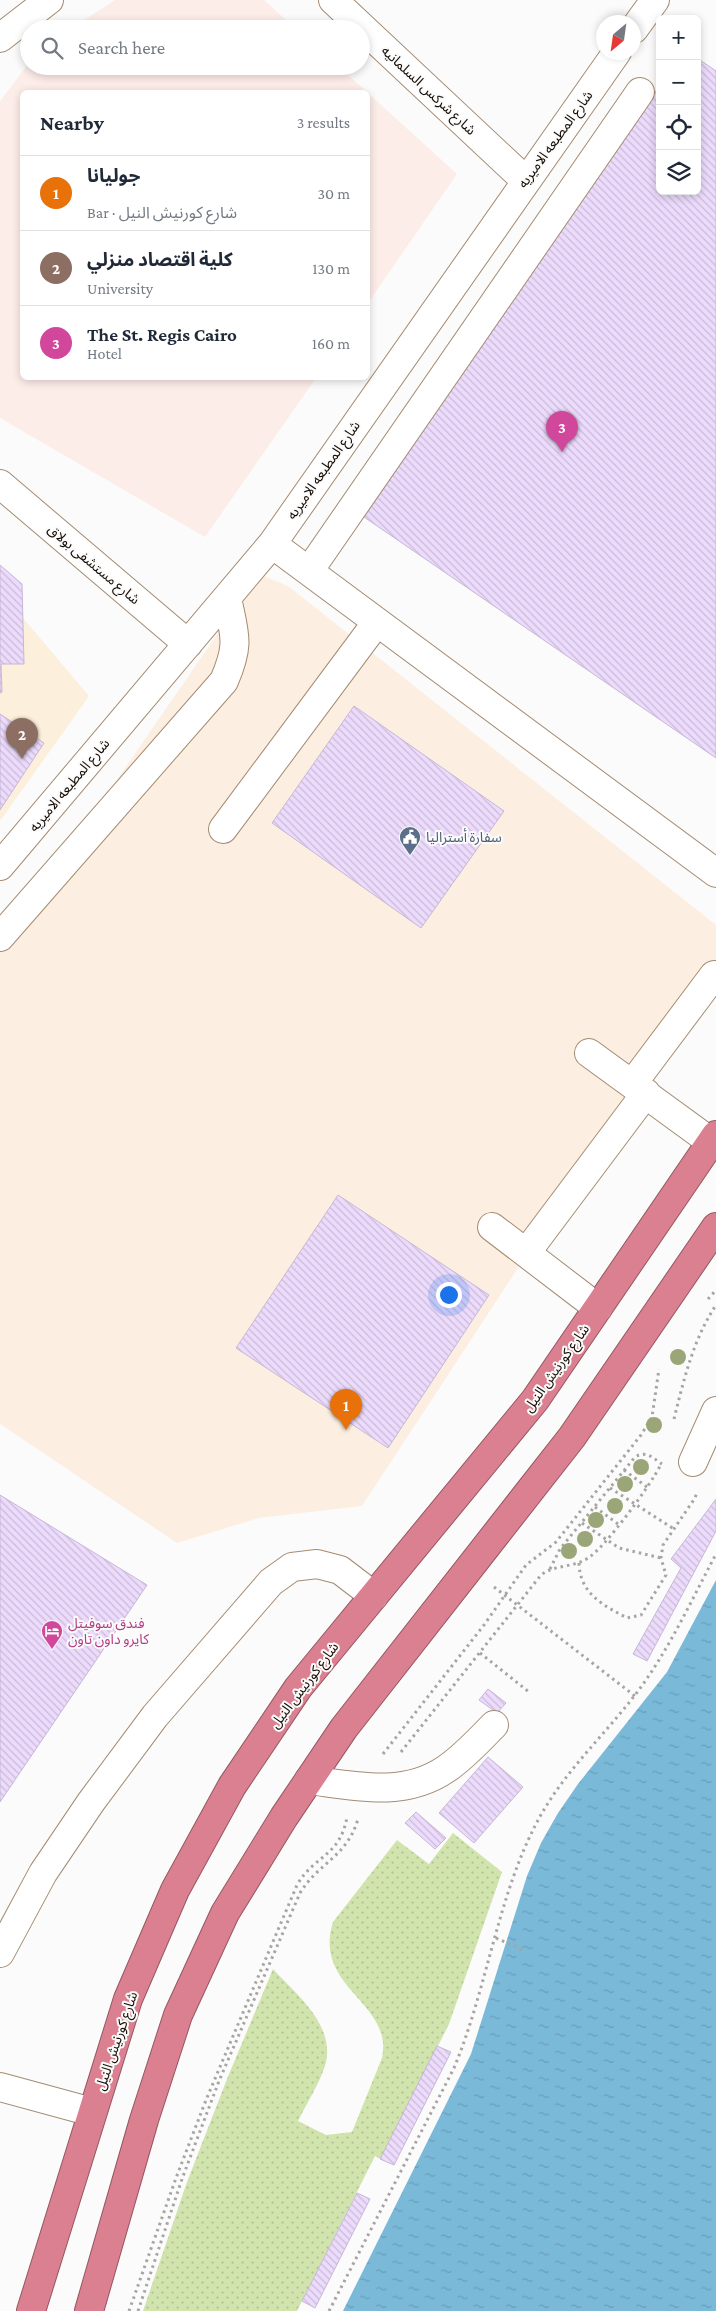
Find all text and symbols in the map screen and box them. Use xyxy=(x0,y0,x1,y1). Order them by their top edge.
north arrow xyxy=(596,15,641,60)
map controls xyxy=(656,15,701,195)
button: + xyxy=(656,15,701,60)
search box xyxy=(20,20,370,75)
icon: search xyxy=(38,34,66,62)
text: Search here xyxy=(78,37,165,58)
street label: شارع شركس السلمانيه xyxy=(376,42,479,140)
button: − xyxy=(656,60,701,105)
street label: شارع المطبعه الاميريه xyxy=(514,87,598,193)
button: locate xyxy=(656,105,701,150)
text: Nearby xyxy=(40,111,104,135)
text: 3 results xyxy=(297,114,350,131)
button: layers xyxy=(656,150,701,195)
text: جوليانا xyxy=(87,165,140,186)
text: 1 xyxy=(53,185,59,202)
text: 30 m xyxy=(318,185,350,202)
text: Bar · شارع كورنيش النيل xyxy=(87,204,237,221)
text: كلية اقتصاد منزلي xyxy=(87,249,233,270)
text: 2 xyxy=(52,260,60,277)
text: 130 m xyxy=(312,260,350,277)
text: University xyxy=(87,280,153,297)
text: The St. Regis Cairo xyxy=(87,324,237,345)
text: 3 xyxy=(52,335,60,352)
text: 160 m xyxy=(312,335,350,352)
text: Hotel xyxy=(87,345,122,362)
pin: 3 xyxy=(546,411,578,452)
street label: شارع المطبعه الاميريه xyxy=(283,418,365,524)
street label: شارع مستشفى بولاق xyxy=(43,521,143,610)
pin: 2 xyxy=(6,718,38,759)
street label: شارع المطبعه الاميريه xyxy=(25,735,115,837)
public building icon: سفارة أستراليا xyxy=(398,825,422,856)
place label: سفارة أستراليا xyxy=(426,828,502,846)
your location xyxy=(436,1282,462,1308)
street label: شارع كورنيش النيل xyxy=(520,1321,595,1417)
pin: 1 xyxy=(330,1389,362,1430)
place label: فندق سوفيتل كايرو داون تاون xyxy=(68,1615,149,1648)
hotel icon: فندق سوفيتل كايرو داون تاون xyxy=(40,1619,64,1650)
street label: شارع كورنيش النيل xyxy=(266,1639,344,1733)
street label: شارع كورنيش النيل xyxy=(92,1989,143,2094)

